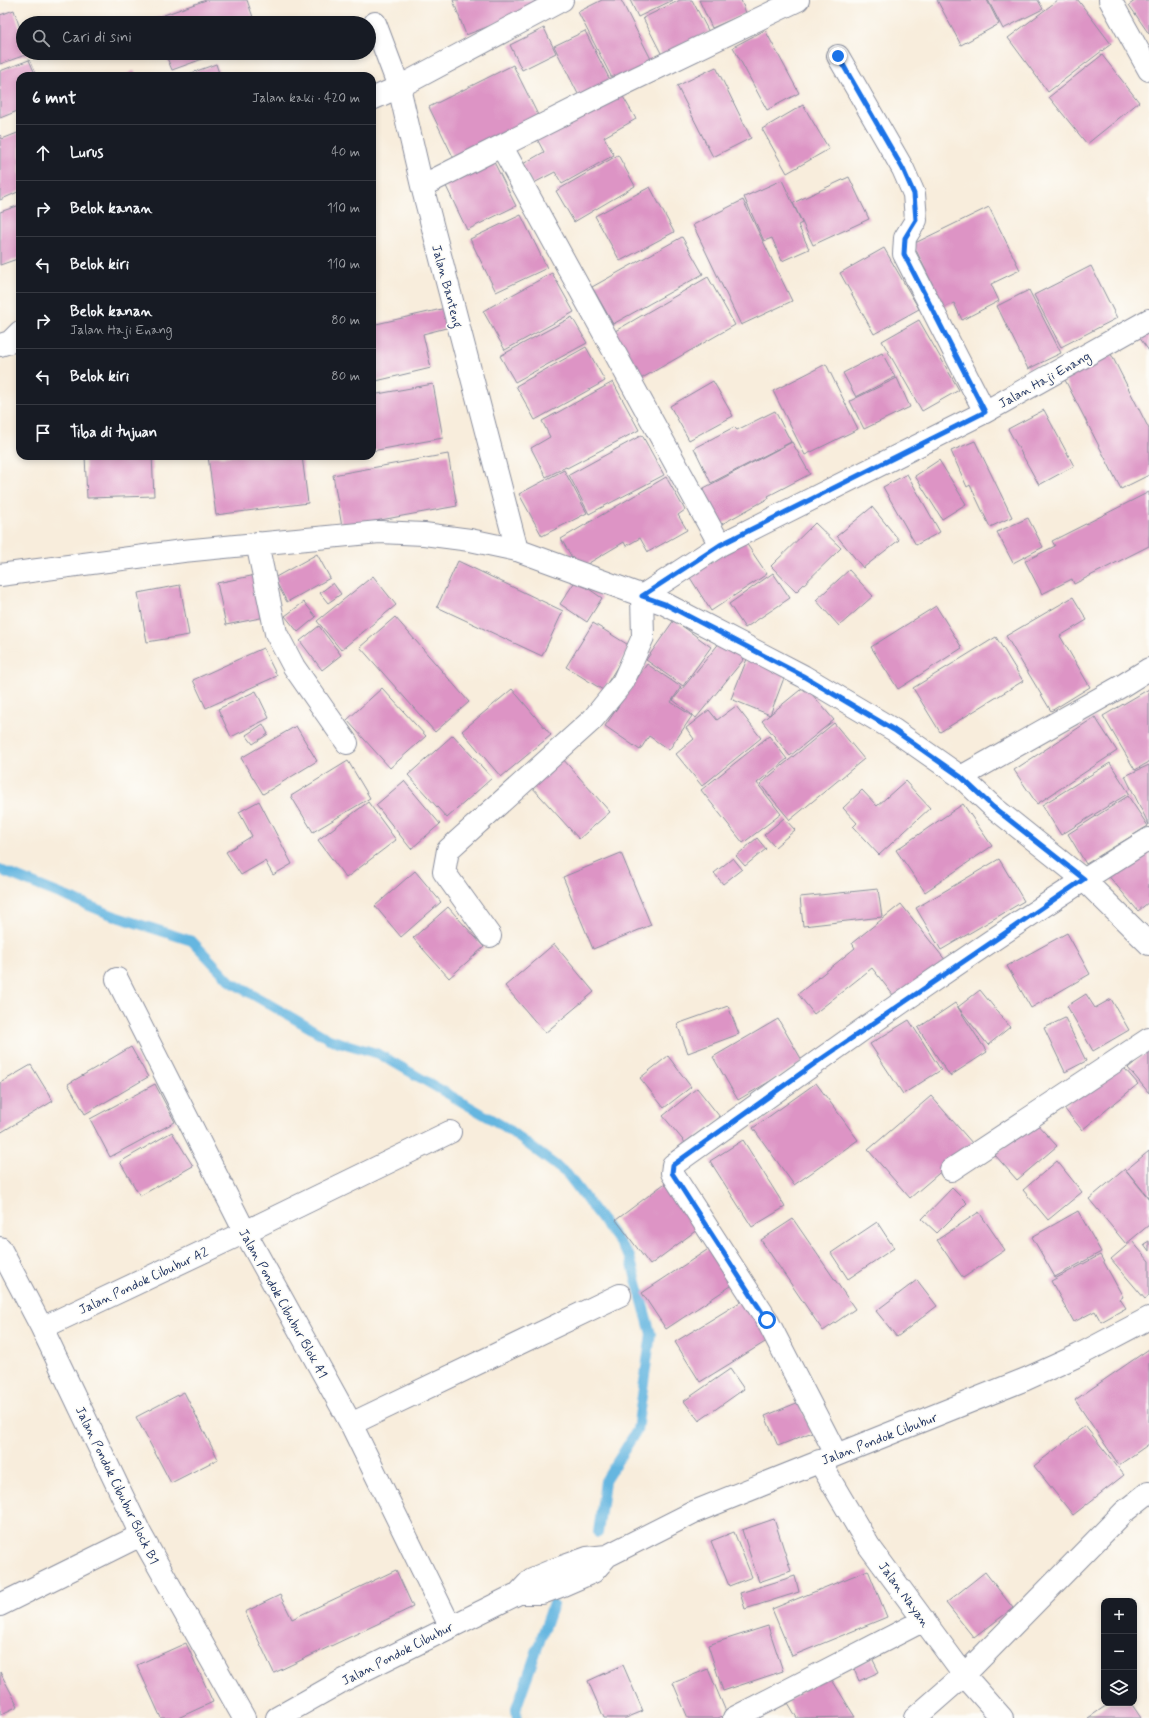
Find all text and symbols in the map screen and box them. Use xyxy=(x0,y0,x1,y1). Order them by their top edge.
search box xyxy=(16,16,376,60)
icon: search xyxy=(30,27,52,49)
text: Cari di sini xyxy=(62,28,132,48)
route end xyxy=(829,47,847,65)
text: 6 mnt xyxy=(32,87,76,109)
text: Jalan kaki · 420 m xyxy=(252,90,360,107)
icon: ahead xyxy=(32,142,54,164)
text: Lurus xyxy=(70,143,103,163)
text: 40 m xyxy=(331,144,360,161)
icon: right xyxy=(32,198,54,220)
text: Belok kanan xyxy=(70,199,153,219)
text: 110 m xyxy=(327,200,360,217)
street label: Jalan Banteng xyxy=(425,243,466,330)
icon: left xyxy=(32,254,54,276)
text: Belok kiri xyxy=(70,255,129,275)
text: 110 m xyxy=(327,256,360,273)
text: Belok kanan xyxy=(70,302,153,322)
icon: right xyxy=(32,310,54,332)
text: 80 m xyxy=(331,312,360,329)
text: Jalan Haji Enang xyxy=(70,322,172,339)
street label: Jalan Haji Enang xyxy=(996,348,1094,413)
icon: left xyxy=(32,366,54,388)
text: Belok kiri xyxy=(70,367,129,387)
text: 80 m xyxy=(331,368,360,385)
icon: arrive xyxy=(32,422,54,444)
text: Tiba di tujuan xyxy=(70,423,157,443)
street label: Jalan Pondok Cibubur Blok A1 xyxy=(234,1226,331,1382)
street label: Jalan Pondok Cibubur A2 xyxy=(76,1244,212,1319)
route start xyxy=(758,1311,776,1329)
street label: Jalan Pondok Cibubur Block B1 xyxy=(71,1404,162,1567)
street label: Jalan Pondok Cibubur xyxy=(819,1409,941,1469)
street label: Jalan Nayan xyxy=(874,1559,933,1631)
map controls xyxy=(1101,1598,1137,1706)
button: + xyxy=(1101,1598,1137,1634)
street label: Jalan Pondok Cibubur xyxy=(339,1619,457,1690)
button: − xyxy=(1101,1634,1137,1670)
button: layers xyxy=(1101,1670,1137,1706)

